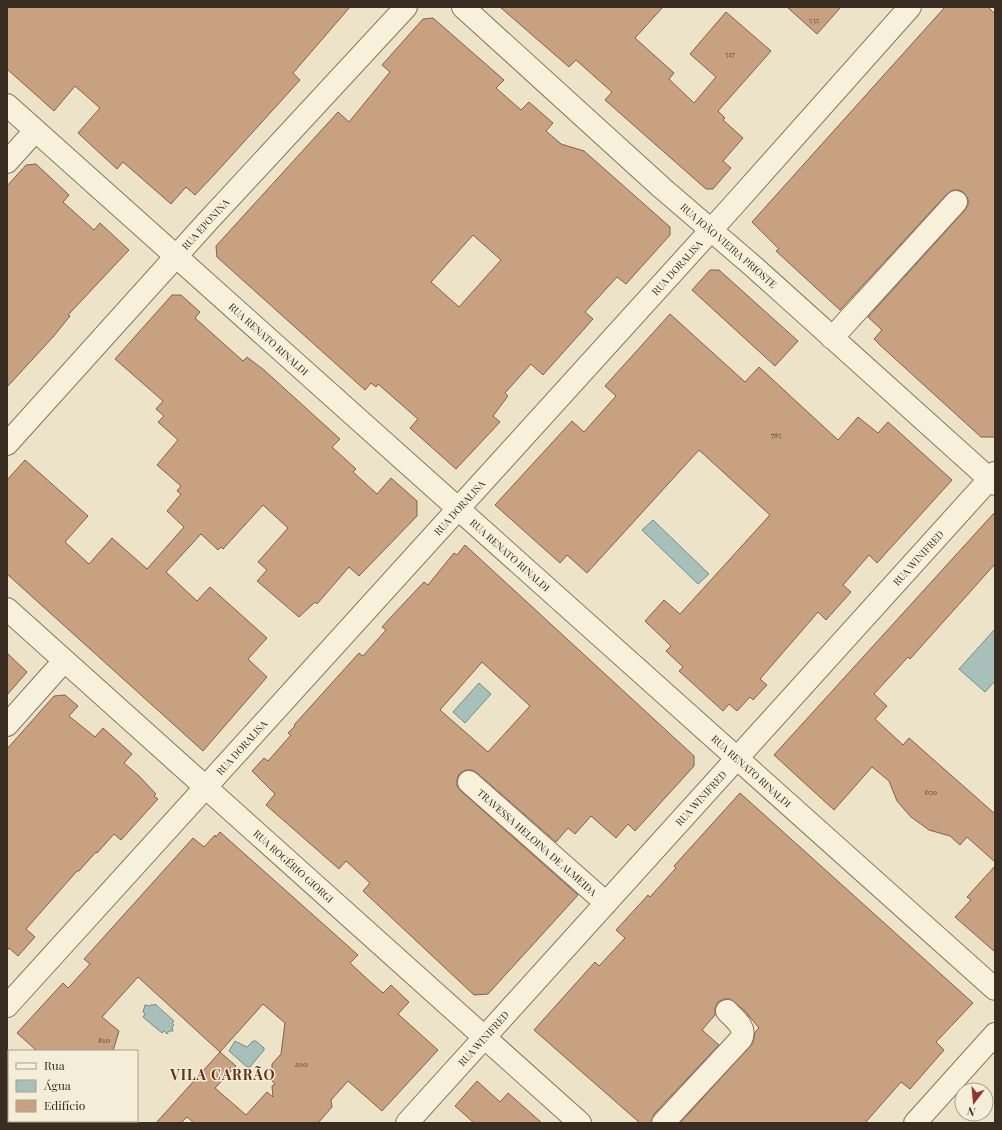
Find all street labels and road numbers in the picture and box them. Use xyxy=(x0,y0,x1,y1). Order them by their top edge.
street label: RUA EPONINA xyxy=(178,195,233,253)
street label: RUA JOÃO VIEIRA PRIOSTE xyxy=(677,200,780,291)
street label: RUA DORALISA xyxy=(648,237,706,298)
street label: RUA RENATO RINALDI xyxy=(226,300,312,379)
street label: RUA DORALISA xyxy=(431,476,488,538)
street label: RUA RENATO RINALDI xyxy=(467,516,553,595)
street label: RUA WINIFRED xyxy=(890,527,947,589)
street label: RUA DORALISA xyxy=(213,716,271,778)
street label: RUA RENATO RINALDI xyxy=(709,732,794,811)
street label: RUA WINIFRED xyxy=(672,768,729,829)
street label: TRAVESSA HELOINA DE ALMEIDA xyxy=(474,786,601,899)
street label: RUA ROGÉRIO GIORGI xyxy=(251,826,337,906)
street label: RUA WINIFRED xyxy=(455,1008,512,1069)

